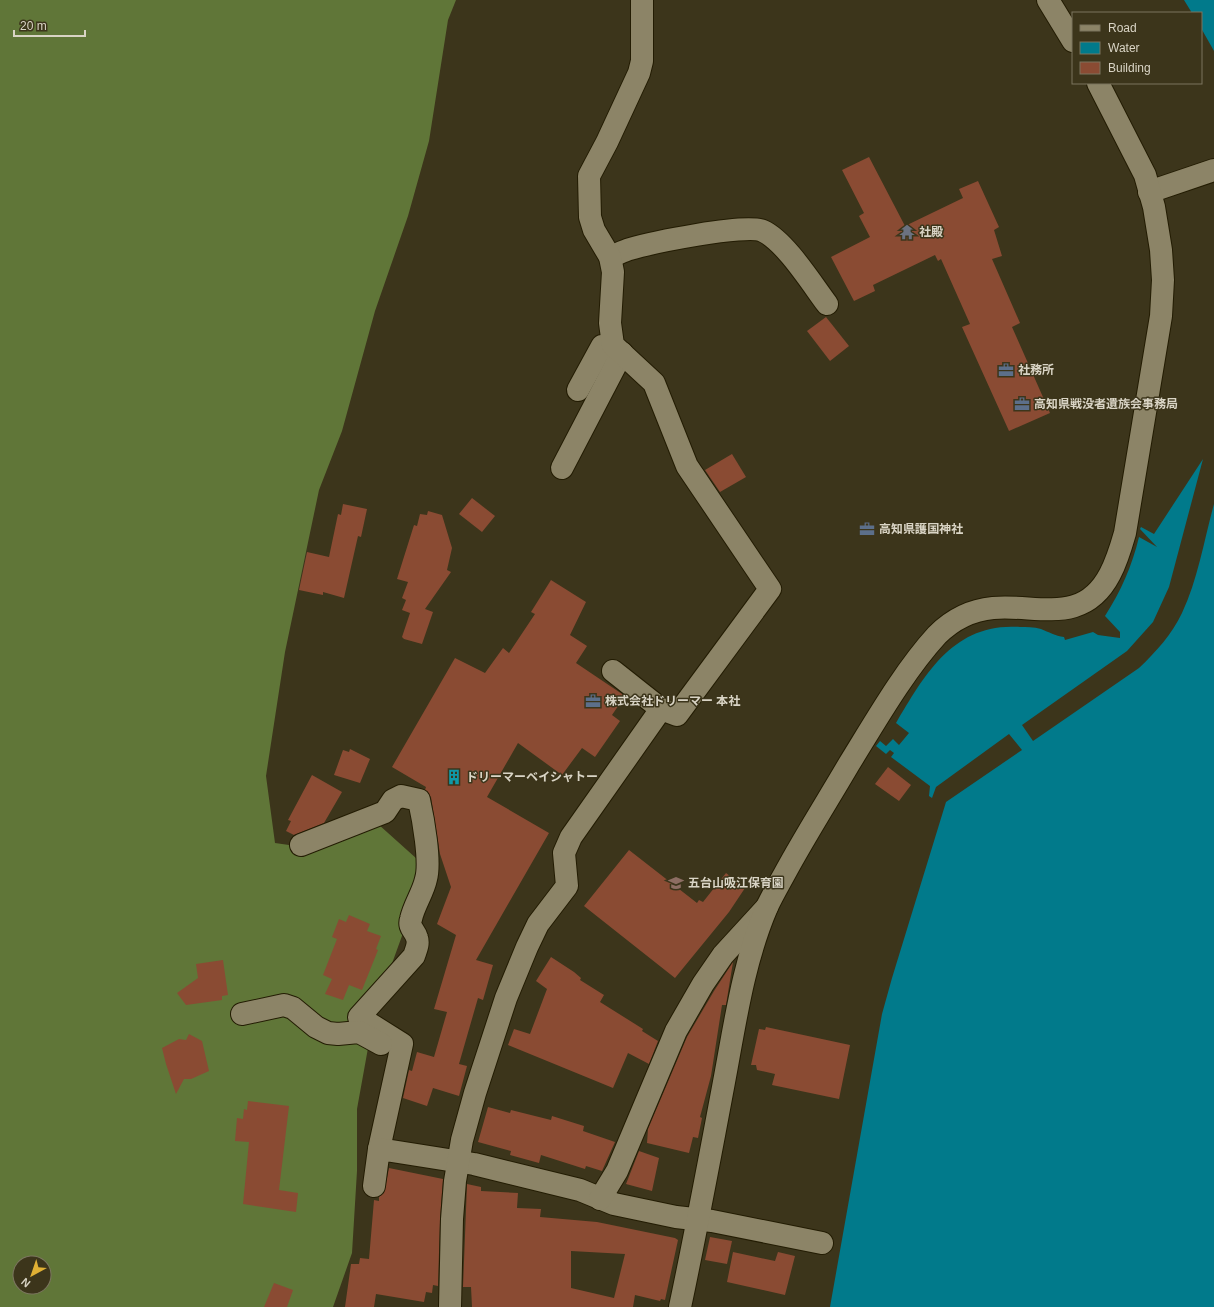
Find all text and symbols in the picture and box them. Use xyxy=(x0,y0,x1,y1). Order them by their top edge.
scale bar xyxy=(14,12,85,38)
legend xyxy=(1072,12,1202,84)
text: 20 m xyxy=(20,19,47,33)
text: Road xyxy=(1108,21,1137,35)
text: Water xyxy=(1108,41,1140,55)
text: Building xyxy=(1108,61,1151,75)
temple icon: 社殿 xyxy=(898,223,916,241)
place label: 社殿 xyxy=(919,225,943,239)
office icon: 社務所 xyxy=(997,361,1015,379)
place label: 社務所 xyxy=(1018,363,1054,377)
office icon: 高知県戦没者遺族会事務局 xyxy=(1013,395,1031,413)
place label: 高知県戦没者遺族会事務局 xyxy=(1034,397,1178,411)
office icon: 高知県護国神社 xyxy=(858,520,876,538)
place label: 高知県護国神社 xyxy=(879,522,963,536)
office icon: 株式会社ドリーマー 本社 xyxy=(584,692,602,710)
place label: 株式会社ドリーマー 本社 xyxy=(605,694,740,708)
building icon: ドリーマーベイシャトー xyxy=(445,768,463,786)
place label: ドリーマーベイシャトー xyxy=(466,770,598,784)
school or university icon: 五台山吸江保育園 xyxy=(667,874,685,892)
place label: 五台山吸江保育園 xyxy=(688,876,784,890)
north arrow xyxy=(12,1255,52,1295)
text: N xyxy=(19,1275,32,1290)

